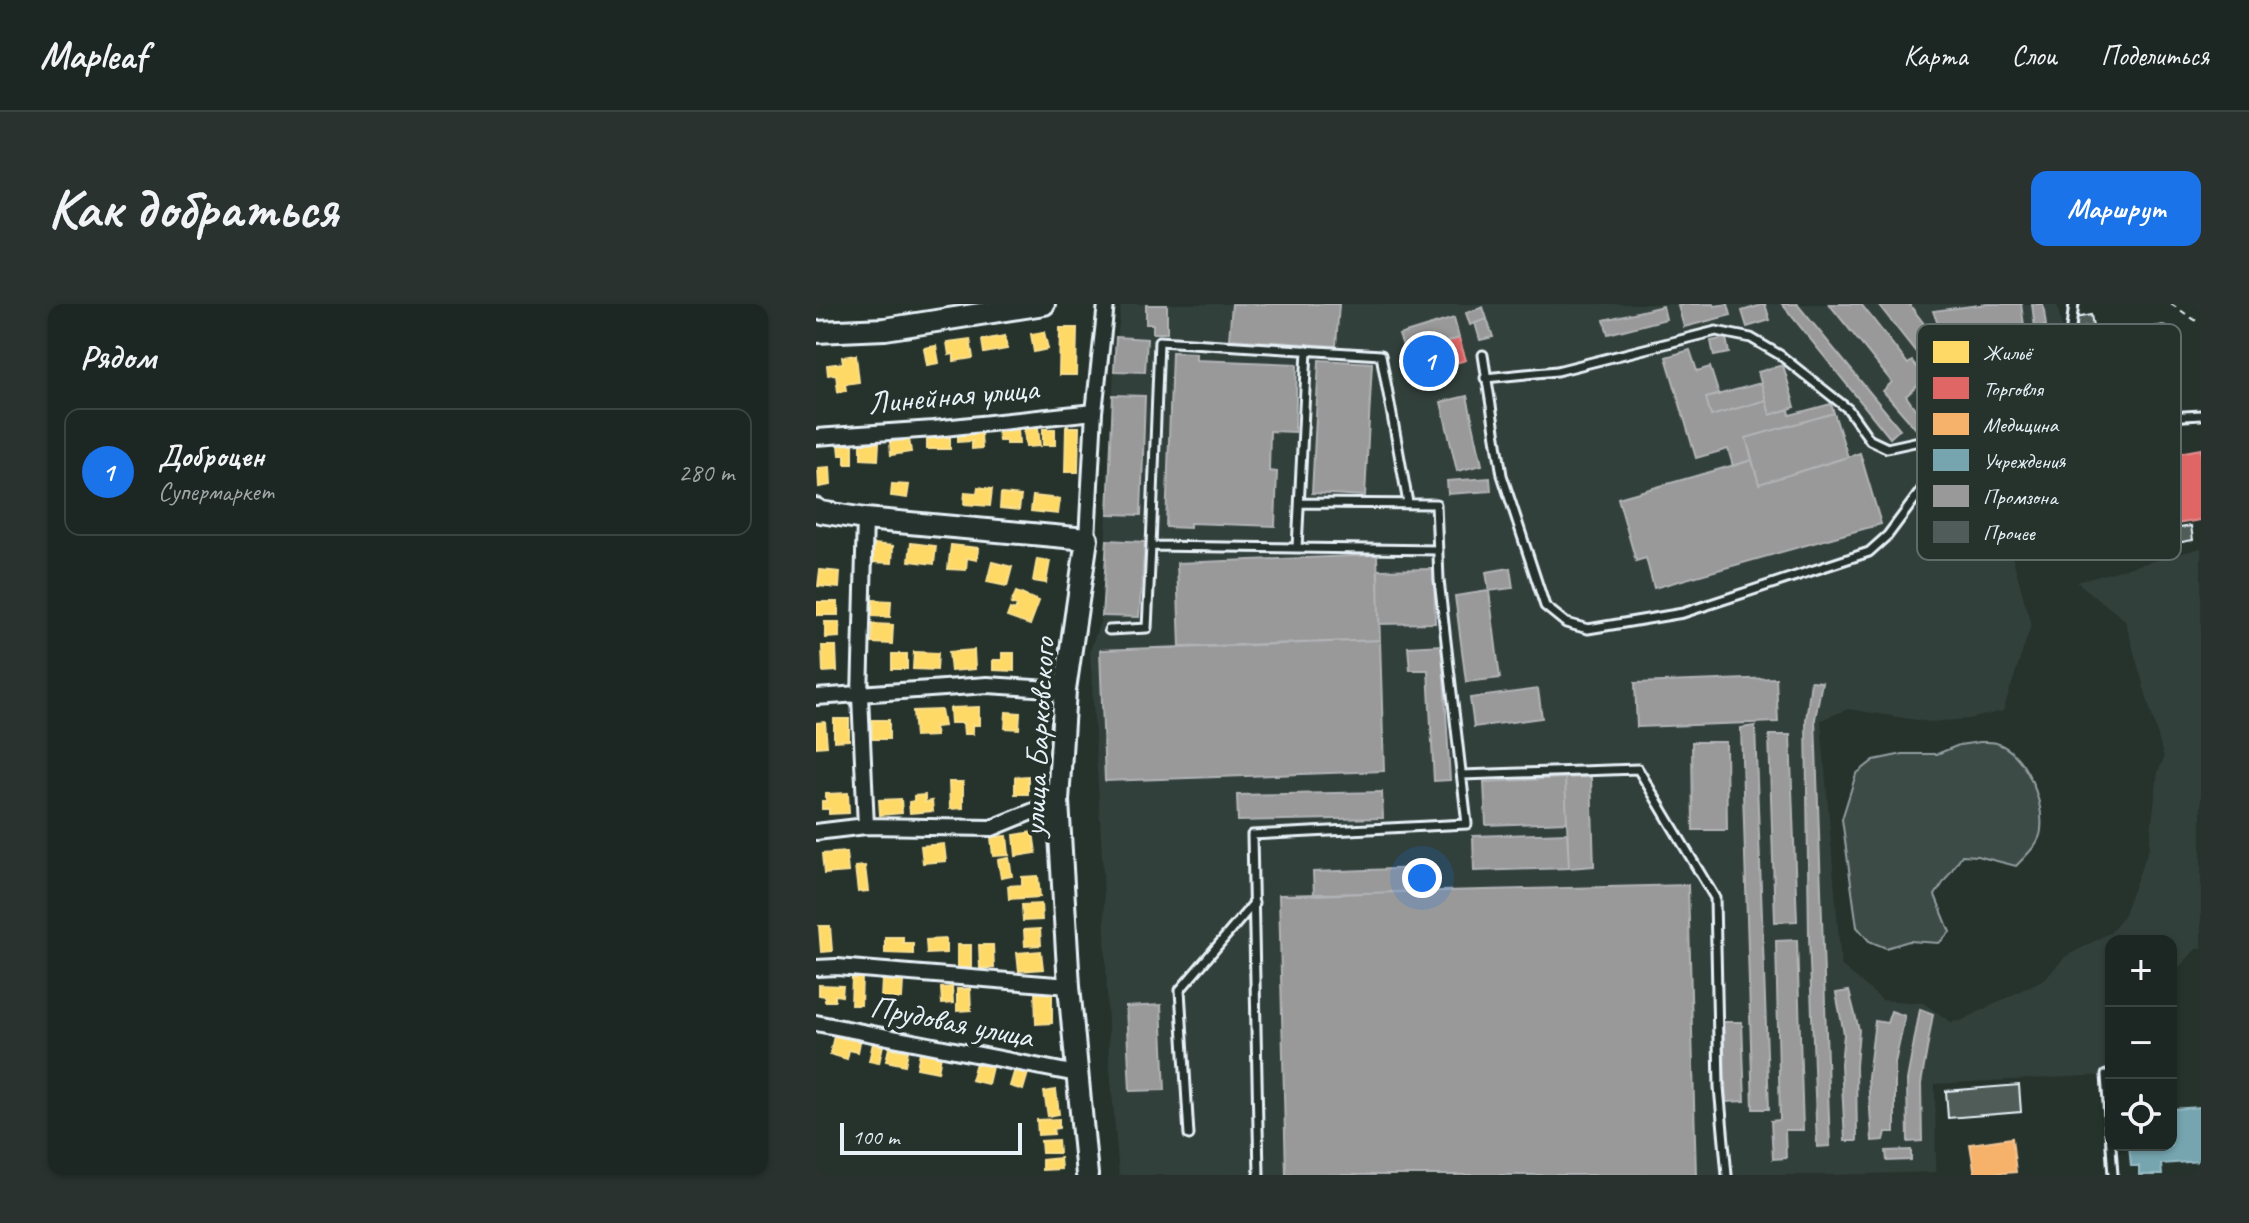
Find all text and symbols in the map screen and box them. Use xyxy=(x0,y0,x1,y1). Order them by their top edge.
text: Mapleaf xyxy=(40,32,146,79)
text: Карта xyxy=(1904,38,1968,73)
text: Слои xyxy=(2012,38,2057,73)
text: Поделиться xyxy=(2101,38,2209,73)
button: Маршрут xyxy=(2031,171,2201,246)
text: Как добраться xyxy=(48,173,338,244)
legend xyxy=(1917,324,2181,560)
pin: 1 xyxy=(1403,331,1455,391)
text: Рядом xyxy=(80,335,156,378)
text: Жильё xyxy=(1983,339,2035,367)
street label: Линейная улица xyxy=(866,367,1042,423)
text: Торговля xyxy=(1983,375,2044,403)
text: Медицина xyxy=(1983,411,2059,439)
text: Доброцен xyxy=(158,437,264,475)
text: Учреждения xyxy=(1983,447,2066,475)
text: 1 xyxy=(102,456,114,489)
text: 280 m xyxy=(678,456,734,489)
text: Супермаркет xyxy=(158,475,274,508)
text: Промзона xyxy=(1983,483,2059,511)
text: Прочее xyxy=(1983,519,2037,547)
street label: улица Барковского xyxy=(1013,635,1064,840)
your location xyxy=(1402,858,1442,898)
map controls xyxy=(2105,935,2177,1151)
button: + xyxy=(2105,935,2177,1007)
street label: Прудовая улица xyxy=(867,986,1039,1058)
button: − xyxy=(2105,1007,2177,1079)
button: locate xyxy=(2105,1079,2177,1151)
scale bar xyxy=(840,1119,1022,1155)
text: 100 m xyxy=(852,1123,899,1151)

